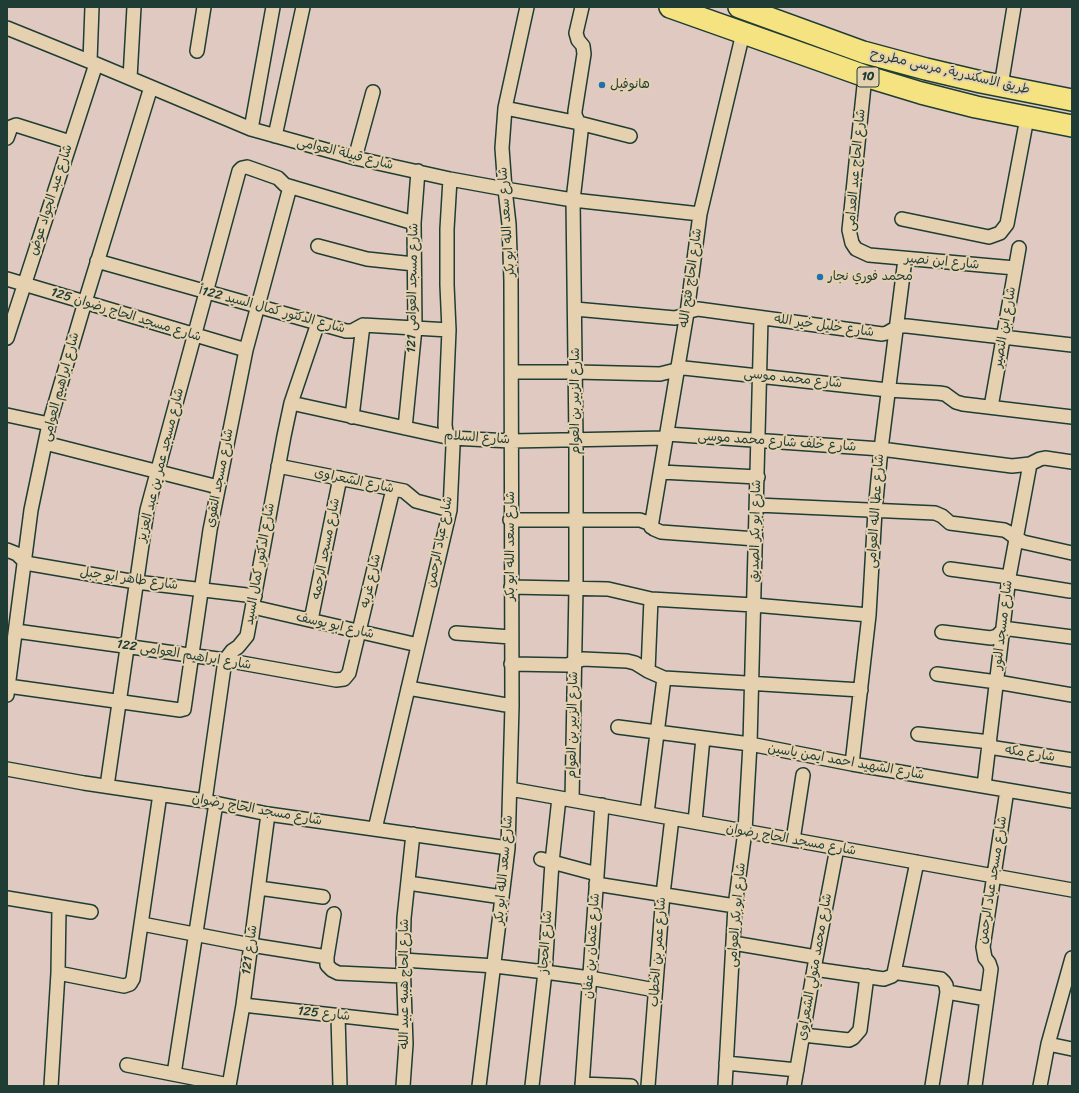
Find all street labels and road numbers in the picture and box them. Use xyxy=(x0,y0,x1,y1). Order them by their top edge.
street label: طريق الاسكندرية, مرسى مطروح xyxy=(869,46,1031,98)
road number: 10 xyxy=(857,67,879,87)
street label: شارع الحاج عبد العدامى xyxy=(843,108,869,232)
street label: شارع قبيلة العوامى xyxy=(295,134,395,174)
street label: شارع عبد الجواد عوض xyxy=(26,143,76,257)
street label: شارع سعد الله ابو بكر xyxy=(495,166,519,278)
street label: شارع مسجد العوامى 121 xyxy=(404,223,422,353)
street label: شارع الحاج فتح الله xyxy=(676,227,706,329)
street label: شارع ابن نصير xyxy=(904,251,980,273)
street label: شارع الدكتور كمال السيد 122أ xyxy=(197,283,347,337)
street label: شارع مسجد الحاج رضوان 125 xyxy=(49,285,203,345)
street label: شارع ابن النصير xyxy=(990,286,1020,368)
street label: شارع خليل خير الله xyxy=(773,311,875,341)
street label: شارع ابراهيم العوامى xyxy=(39,331,83,443)
street label: شارع الزبير بن العوام xyxy=(568,347,584,455)
street label: شارع محمد موسى xyxy=(743,366,843,392)
street label: شارع مسجد عمر بن عبد العزيز xyxy=(134,386,188,544)
street label: شارع مسجد التقوى xyxy=(203,427,237,529)
street label: شارع السلام xyxy=(443,428,511,448)
street label: شارع خلف شارع محمد موسى xyxy=(697,429,857,455)
street label: شارع عطا الله العوامى xyxy=(864,453,888,569)
street label: شارع الشعراوى xyxy=(313,465,395,497)
street label: شارع ابو بكر الصديق xyxy=(747,480,765,582)
street label: شارع سعد الله ابو بكر xyxy=(503,491,519,601)
street label: شارع عباد الرحمن xyxy=(423,495,457,589)
street label: شارع مسجد الرحمه xyxy=(308,497,344,601)
street label: شارع الدكتور كمال السيد xyxy=(242,502,278,626)
street label: شارع غربه xyxy=(357,552,385,610)
street label: شارع طاهر ابو جبل xyxy=(79,564,179,594)
street label: شارع مسجد النور xyxy=(990,580,1016,670)
street label: شارع ابو يوسف xyxy=(295,609,375,643)
street label: شارع ابراهيم العوامى 122 xyxy=(115,637,253,673)
street label: شارع الزبير بن العوام xyxy=(564,671,582,779)
street label: شارع الشهيد احمد ايمن ياسين xyxy=(767,741,925,783)
street label: شارع مكه xyxy=(1004,742,1056,766)
street label: شارع مسجد الحاج رضوان xyxy=(191,791,323,829)
street label: شارع سعد الله ابو بكر xyxy=(491,814,517,926)
street label: شارع مسجد عباد الرحمن xyxy=(975,815,1011,945)
street label: شارع مسجد الحاج رضوان xyxy=(725,821,857,859)
street label: شارع ابو بكر العوامى xyxy=(725,862,749,968)
street label: شارع عثمان بن عفان xyxy=(581,892,603,1000)
street label: شارع محمد متولي الشعراوى xyxy=(794,892,836,1042)
street label: شارع عمر بن الخطاب xyxy=(646,896,670,1008)
street label: شارع الحجاز xyxy=(536,910,556,974)
street label: شارع الحاج هيبه عبيد الله xyxy=(397,919,413,1049)
street label: شارع 121 xyxy=(239,924,261,976)
street label: شارع 125 xyxy=(297,1003,351,1025)

